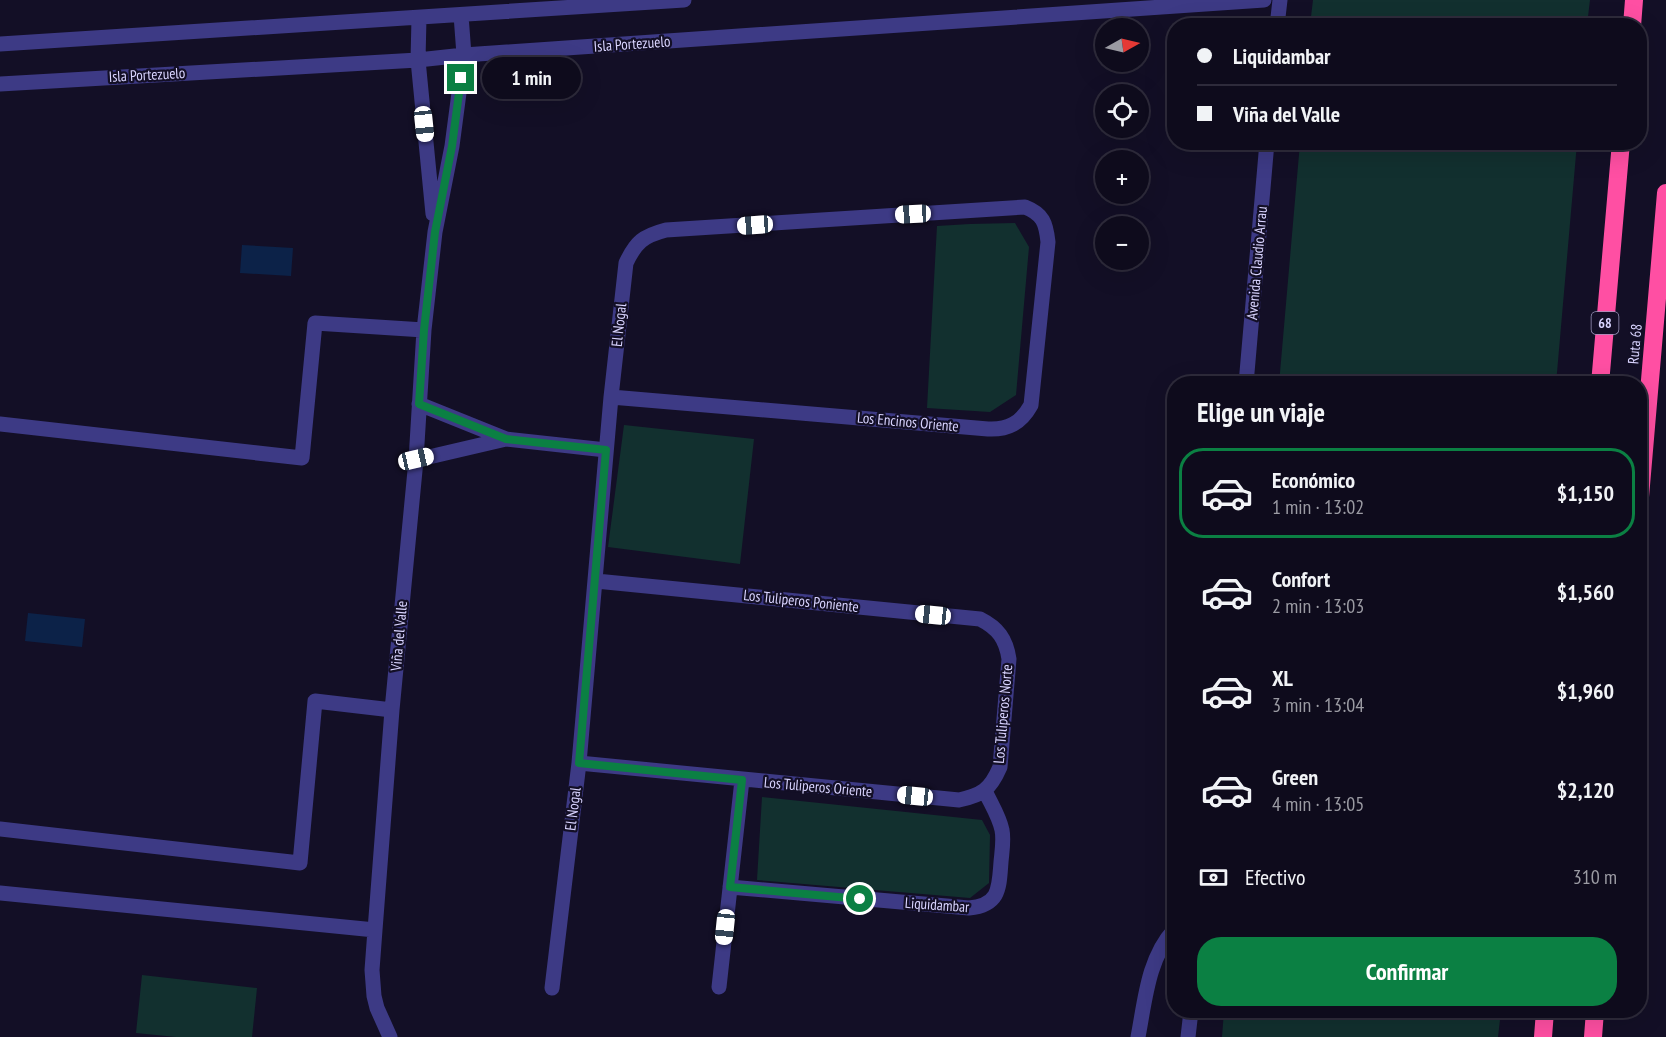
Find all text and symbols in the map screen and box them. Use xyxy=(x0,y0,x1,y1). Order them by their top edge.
north arrow xyxy=(1095,18,1149,72)
map controls xyxy=(1095,18,1149,270)
street label: Isla Portezuelo xyxy=(593,31,671,56)
text: Liquidambar xyxy=(1233,42,1331,70)
callout: 1 min xyxy=(482,57,581,99)
street label: Isla Portezuelo xyxy=(108,63,186,86)
route end xyxy=(447,64,474,91)
text: 1 min xyxy=(511,65,552,91)
button: locate xyxy=(1095,84,1149,138)
text: Viña del Valle xyxy=(1233,100,1340,128)
car xyxy=(413,105,435,143)
button: + xyxy=(1095,150,1149,204)
car xyxy=(895,204,931,224)
street label: Avenida Claudio Arrau xyxy=(1242,205,1271,321)
car xyxy=(736,215,774,235)
button: − xyxy=(1095,216,1149,270)
street label: El Nogal xyxy=(607,302,630,348)
road number: 68 xyxy=(1592,312,1618,334)
street label: Ruta 68 xyxy=(1623,323,1646,365)
text: Elige un viaje xyxy=(1197,395,1325,429)
street label: Los Encinos Oriente xyxy=(857,408,960,435)
car xyxy=(396,446,436,472)
icon: car xyxy=(1200,466,1254,520)
text: Económico xyxy=(1272,466,1355,494)
text: $1,150 xyxy=(1557,479,1614,507)
text: 1 min · 13:02 xyxy=(1272,494,1364,520)
icon: car xyxy=(1200,565,1254,619)
text: Confort xyxy=(1272,565,1330,593)
text: $1,560 xyxy=(1557,578,1614,606)
street label: Los Tuliperos Poniente xyxy=(742,585,860,616)
text: 2 min · 13:03 xyxy=(1272,593,1364,619)
street label: Viña del Valle xyxy=(386,600,411,673)
car xyxy=(914,604,952,626)
street label: Los Tuliperos Norte xyxy=(989,664,1016,764)
icon: car xyxy=(1200,664,1254,718)
text: XL xyxy=(1272,664,1293,692)
text: $1,960 xyxy=(1557,677,1614,705)
text: 3 min · 13:04 xyxy=(1272,692,1364,718)
icon: car xyxy=(1200,763,1254,817)
text: Green xyxy=(1272,763,1318,791)
street label: Los Tuliperos Oriente xyxy=(763,772,873,801)
text: $2,120 xyxy=(1557,776,1614,804)
car xyxy=(896,785,934,807)
street label: El Nogal xyxy=(560,786,585,832)
text: 4 min · 13:05 xyxy=(1272,791,1364,817)
icon: cash xyxy=(1197,861,1230,894)
text: Efectivo xyxy=(1245,863,1306,891)
text: 310 m xyxy=(1573,864,1617,890)
route start xyxy=(846,885,873,912)
street label: Liquidambar xyxy=(904,893,971,916)
car xyxy=(714,908,736,946)
button: Confirmar xyxy=(1197,937,1617,1006)

